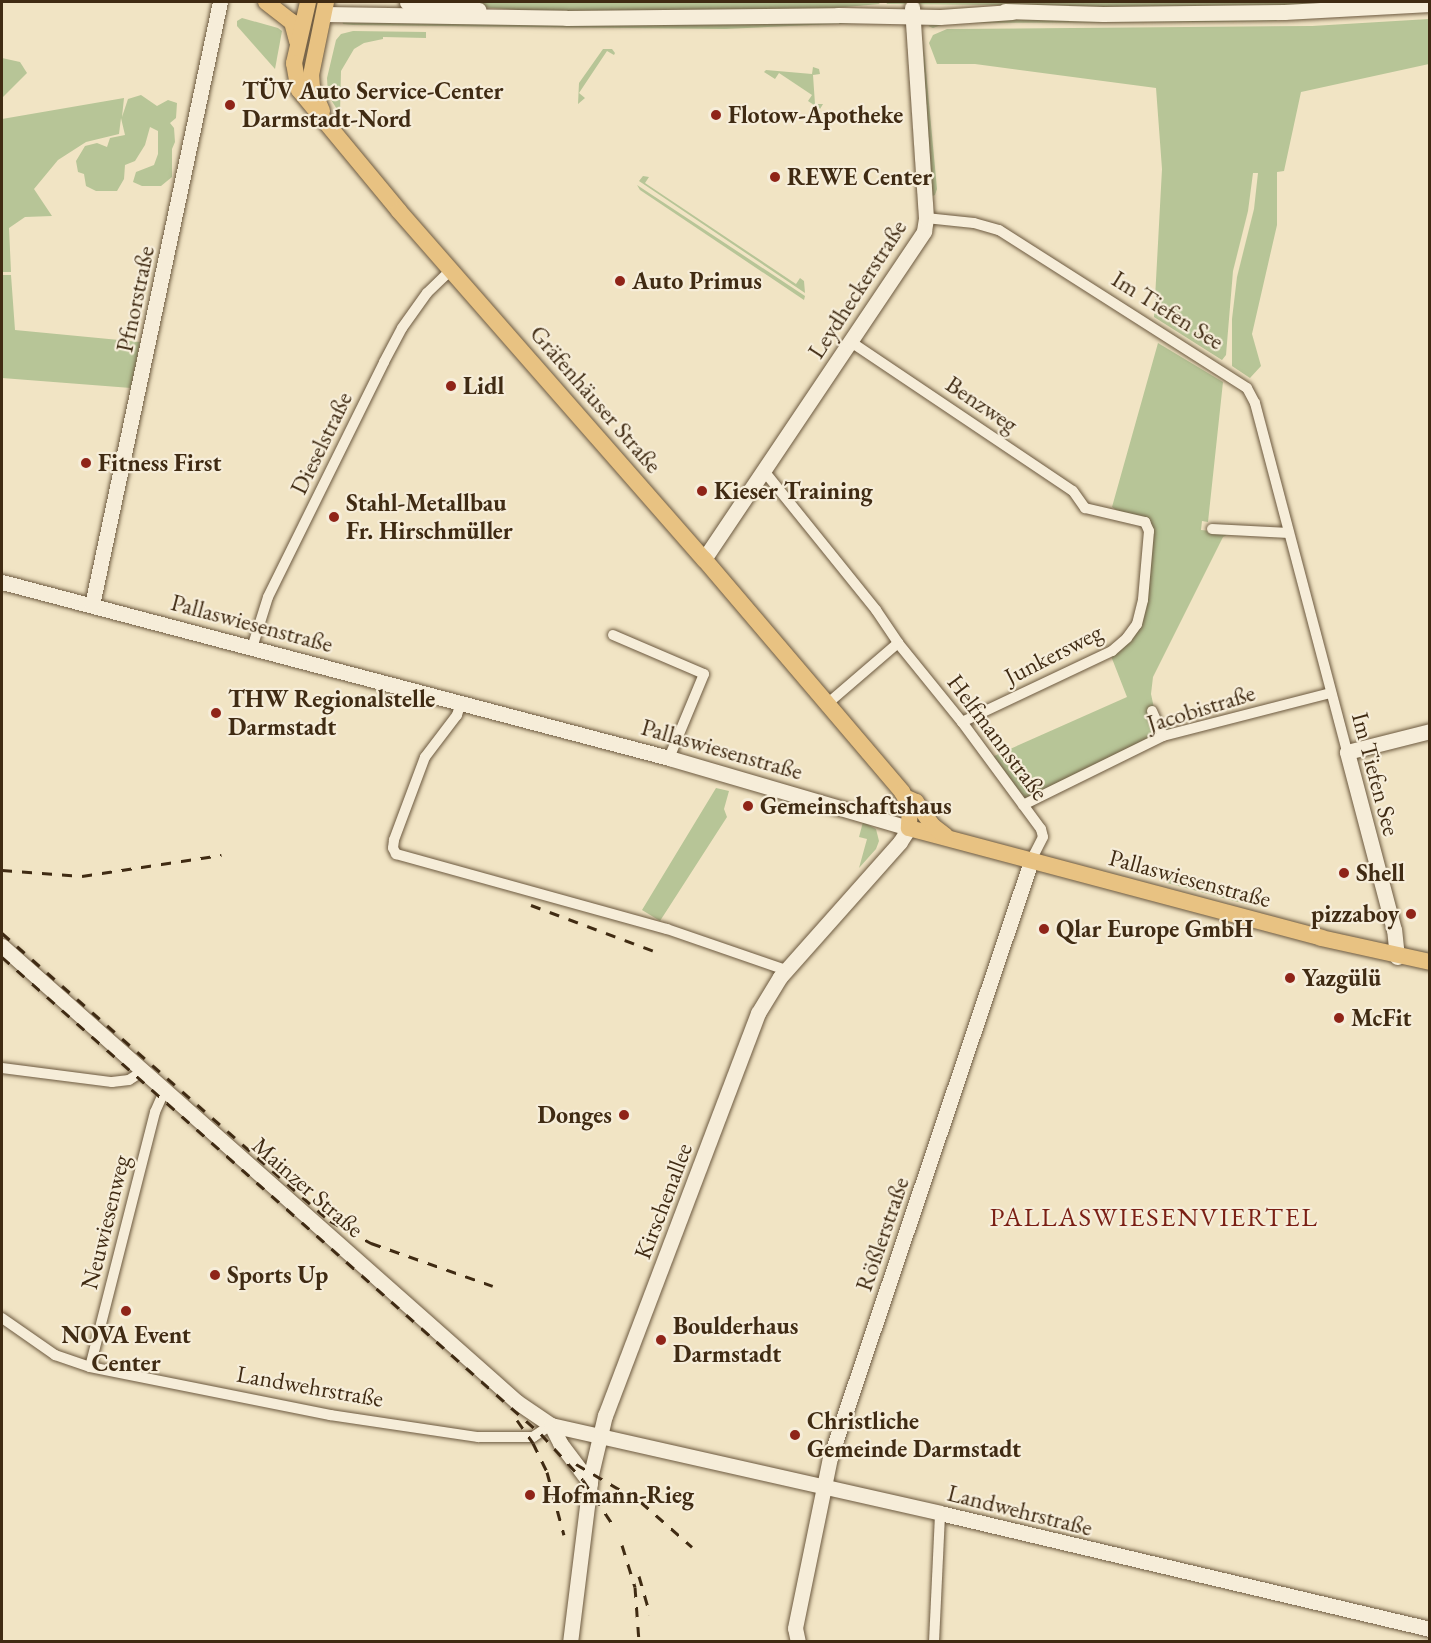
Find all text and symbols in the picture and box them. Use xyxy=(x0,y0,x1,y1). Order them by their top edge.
place label: TÜV Auto Service-Center Darmstadt-Nord xyxy=(242,77,503,133)
marker: TÜV Auto Service-Center Darmstadt-Nord xyxy=(223,98,237,112)
place label: Flotow-Apotheke xyxy=(728,101,903,129)
marker: Flotow-Apotheke xyxy=(709,108,723,122)
place label: REWE Center xyxy=(787,163,932,191)
marker: REWE Center xyxy=(768,170,782,184)
street label: Leydheckerstraße xyxy=(801,214,913,364)
street label: Pfnorstraße xyxy=(110,243,160,355)
street label: Im Tiefen See xyxy=(1107,264,1229,356)
place label: Auto Primus xyxy=(632,267,762,295)
marker: Auto Primus xyxy=(613,274,627,288)
street label: Gräfenhäuser Straße xyxy=(524,319,668,479)
street label: Benzweg xyxy=(940,369,1024,439)
place label: Lidl xyxy=(463,372,504,400)
marker: Lidl xyxy=(444,379,458,393)
street label: Dieselstraße xyxy=(284,387,358,499)
place label: Fitness First xyxy=(98,449,222,477)
marker: Fitness First xyxy=(79,456,93,470)
place label: Kieser Training xyxy=(714,477,873,505)
marker: Kieser Training xyxy=(695,484,709,498)
place label: Stahl-Metallbau Fr. Hirschmüller xyxy=(346,489,513,545)
marker: Stahl-Metallbau Fr. Hirschmüller xyxy=(327,510,341,524)
street label: Pallaswiesenstraße xyxy=(168,588,336,658)
street label: Junkersweg xyxy=(999,617,1107,691)
street label: Helfmannstraße xyxy=(941,668,1055,806)
street label: Jacobistraße xyxy=(1143,678,1259,738)
place label: THW Regionalstelle Darmstadt xyxy=(228,685,435,741)
marker: THW Regionalstelle Darmstadt xyxy=(209,706,223,720)
street label: Im Tiefen See xyxy=(1346,709,1406,839)
street label: Pallaswiesenstraße xyxy=(638,712,806,786)
place label: Gemeinschaftshaus xyxy=(760,792,952,820)
marker: Gemeinschaftshaus xyxy=(741,799,755,813)
street label: Pallaswiesenstraße xyxy=(1106,843,1274,913)
place label: Shell xyxy=(1356,859,1405,887)
marker: Shell xyxy=(1337,866,1351,880)
place label: pizzaboy xyxy=(1311,900,1399,928)
marker: pizzaboy xyxy=(1404,907,1418,921)
place label: Qlar Europe GmbH xyxy=(1056,915,1253,943)
marker: Qlar Europe GmbH xyxy=(1037,922,1051,936)
place label: Yazgülü xyxy=(1302,964,1381,992)
marker: Yazgülü xyxy=(1283,971,1297,985)
place label: McFit xyxy=(1351,1004,1412,1032)
marker: McFit xyxy=(1332,1011,1346,1025)
place label: Donges xyxy=(538,1101,612,1129)
marker: Donges xyxy=(617,1108,631,1122)
street label: Mainzer Straße xyxy=(246,1131,370,1243)
street label: Kirschenallee xyxy=(628,1139,698,1263)
street label: Neuwiesenweg xyxy=(74,1152,136,1292)
street label: Rößlerstraße xyxy=(849,1173,915,1295)
district label: PALLASWIESENVIERTEL xyxy=(990,1201,1318,1233)
place label: Sports Up xyxy=(227,1261,328,1289)
marker: Sports Up xyxy=(208,1268,222,1282)
marker: NOVA Event Center xyxy=(119,1304,133,1318)
place label: Boulderhaus Darmstadt xyxy=(673,1312,798,1368)
place label: NOVA Event Center xyxy=(61,1321,191,1377)
marker: Boulderhaus Darmstadt xyxy=(654,1333,668,1347)
street label: Landwehrstraße xyxy=(234,1359,386,1413)
place label: Christliche Gemeinde Darmstadt xyxy=(807,1407,1021,1463)
marker: Christliche Gemeinde Darmstadt xyxy=(788,1428,802,1442)
street label: Landwehrstraße xyxy=(945,1478,1095,1542)
place label: Hofmann-Rieg xyxy=(542,1481,694,1509)
marker: Hofmann-Rieg xyxy=(523,1488,537,1502)

